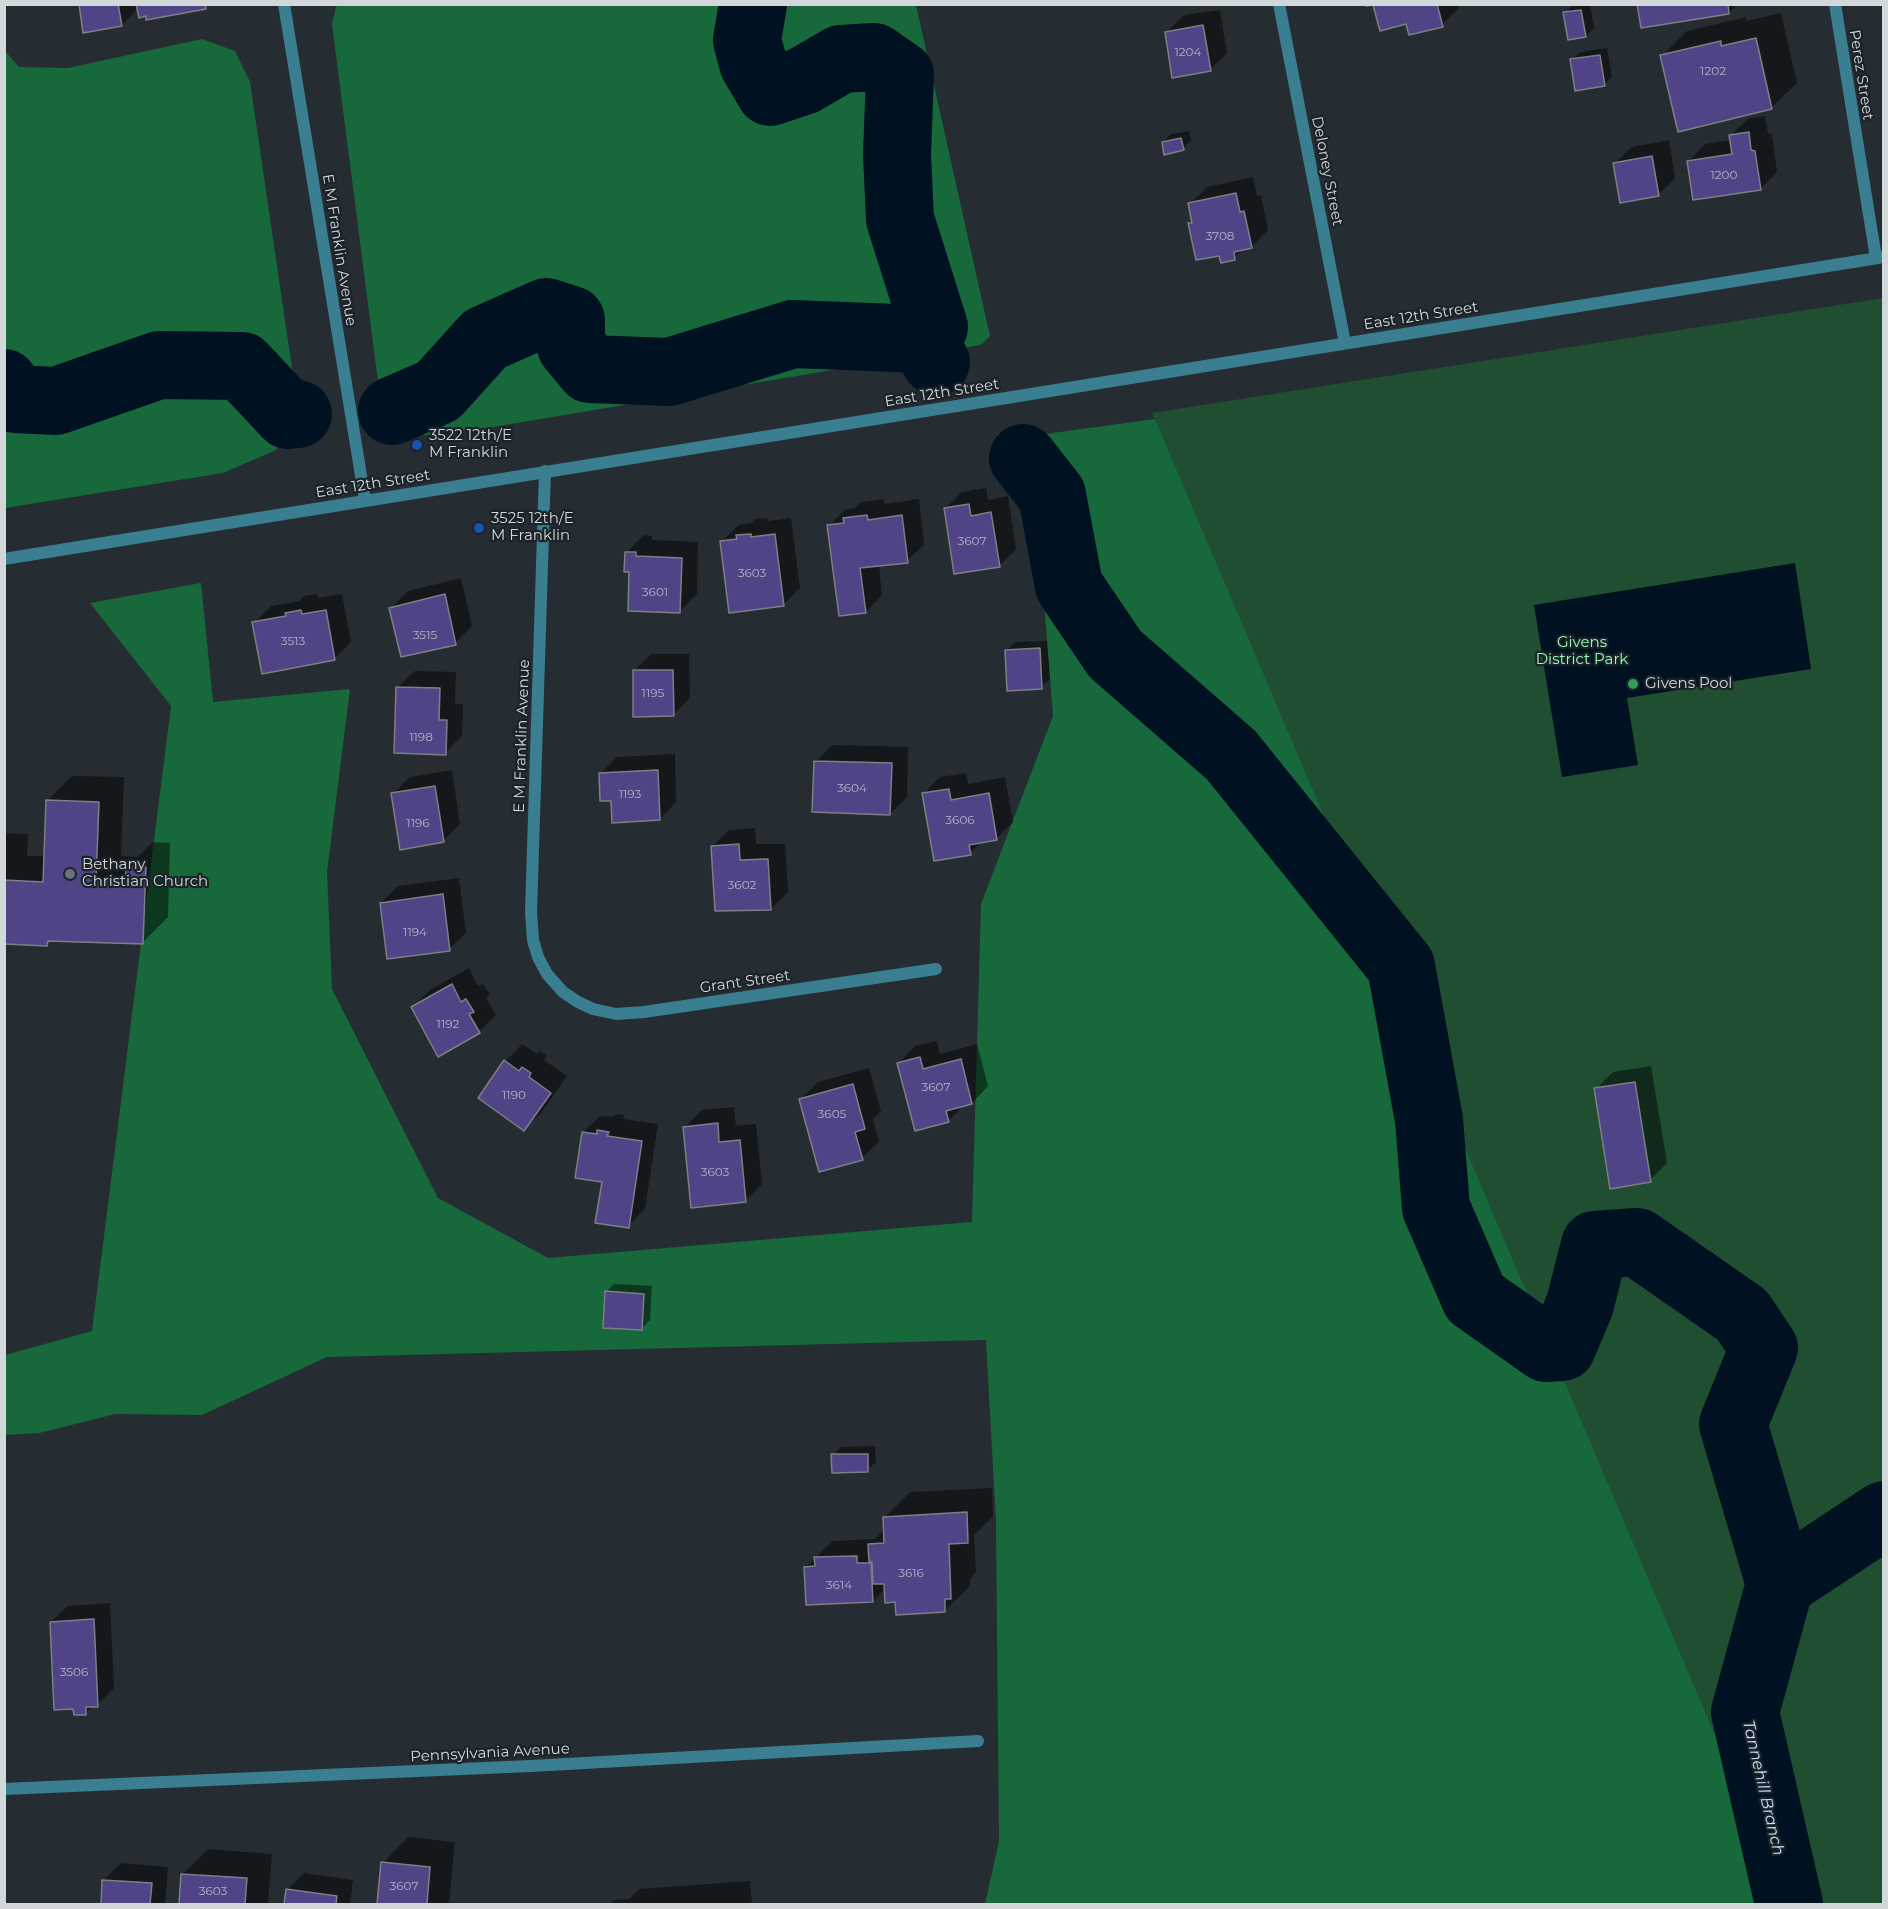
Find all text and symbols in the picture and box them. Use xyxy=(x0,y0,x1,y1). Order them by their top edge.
street label: Perez Street xyxy=(1845,28,1877,122)
house number: 1204 xyxy=(1175,45,1201,59)
house number: 1202 xyxy=(1700,64,1726,78)
street label: Deloney Street xyxy=(1308,115,1346,227)
house number: 1200 xyxy=(1710,168,1738,182)
street label: E M Franklin Avenue xyxy=(318,173,360,327)
house number: 3708 xyxy=(1205,229,1235,243)
street label: East 12th Street xyxy=(1363,298,1479,334)
street label: East 12th Street xyxy=(884,375,1000,411)
place label: 3522 12th/E M Franklin xyxy=(429,427,512,462)
marker: 3522 12th/E M Franklin xyxy=(410,438,424,452)
street label: East 12th Street xyxy=(315,466,431,502)
place label: 3525 12th/E M Franklin xyxy=(491,510,574,545)
marker: 3525 12th/E M Franklin xyxy=(472,521,486,535)
house number: 3607 xyxy=(958,534,986,548)
house number: 3603 xyxy=(738,566,766,580)
house number: 3601 xyxy=(642,585,668,599)
house number: 3515 xyxy=(413,628,437,642)
house number: 3513 xyxy=(281,634,305,648)
park label: Givens District Park xyxy=(1536,634,1628,669)
street label: E M Franklin Avenue xyxy=(510,659,534,813)
place label: Givens Pool xyxy=(1645,675,1732,693)
marker: Givens Pool xyxy=(1626,677,1640,691)
house number: 1195 xyxy=(642,686,664,700)
house number: 1198 xyxy=(409,730,433,744)
house number: 3604 xyxy=(837,781,867,795)
house number: 1193 xyxy=(619,787,641,801)
house number: 3606 xyxy=(945,813,975,827)
house number: 1196 xyxy=(406,816,430,830)
place label: Bethany Christian Church xyxy=(82,856,208,891)
marker: Bethany Christian Church xyxy=(63,867,77,881)
house number: 3602 xyxy=(728,878,756,892)
house number: 1194 xyxy=(403,925,427,939)
street label: Grant Street xyxy=(699,967,791,997)
house number: 1192 xyxy=(437,1017,459,1031)
house number: 3607 xyxy=(922,1080,950,1094)
house number: 1190 xyxy=(502,1088,526,1102)
house number: 3605 xyxy=(818,1107,846,1121)
house number: 3603 xyxy=(701,1165,729,1179)
house number: 3616 xyxy=(898,1566,924,1580)
house number: 3614 xyxy=(826,1578,852,1592)
house number: 3506 xyxy=(60,1665,88,1679)
water label: Tannehill Branch xyxy=(1738,1719,1788,1857)
street label: Pennsylvania Avenue xyxy=(410,1740,570,1766)
house number: 3607 xyxy=(390,1879,418,1893)
house number: 3603 xyxy=(199,1884,227,1898)

